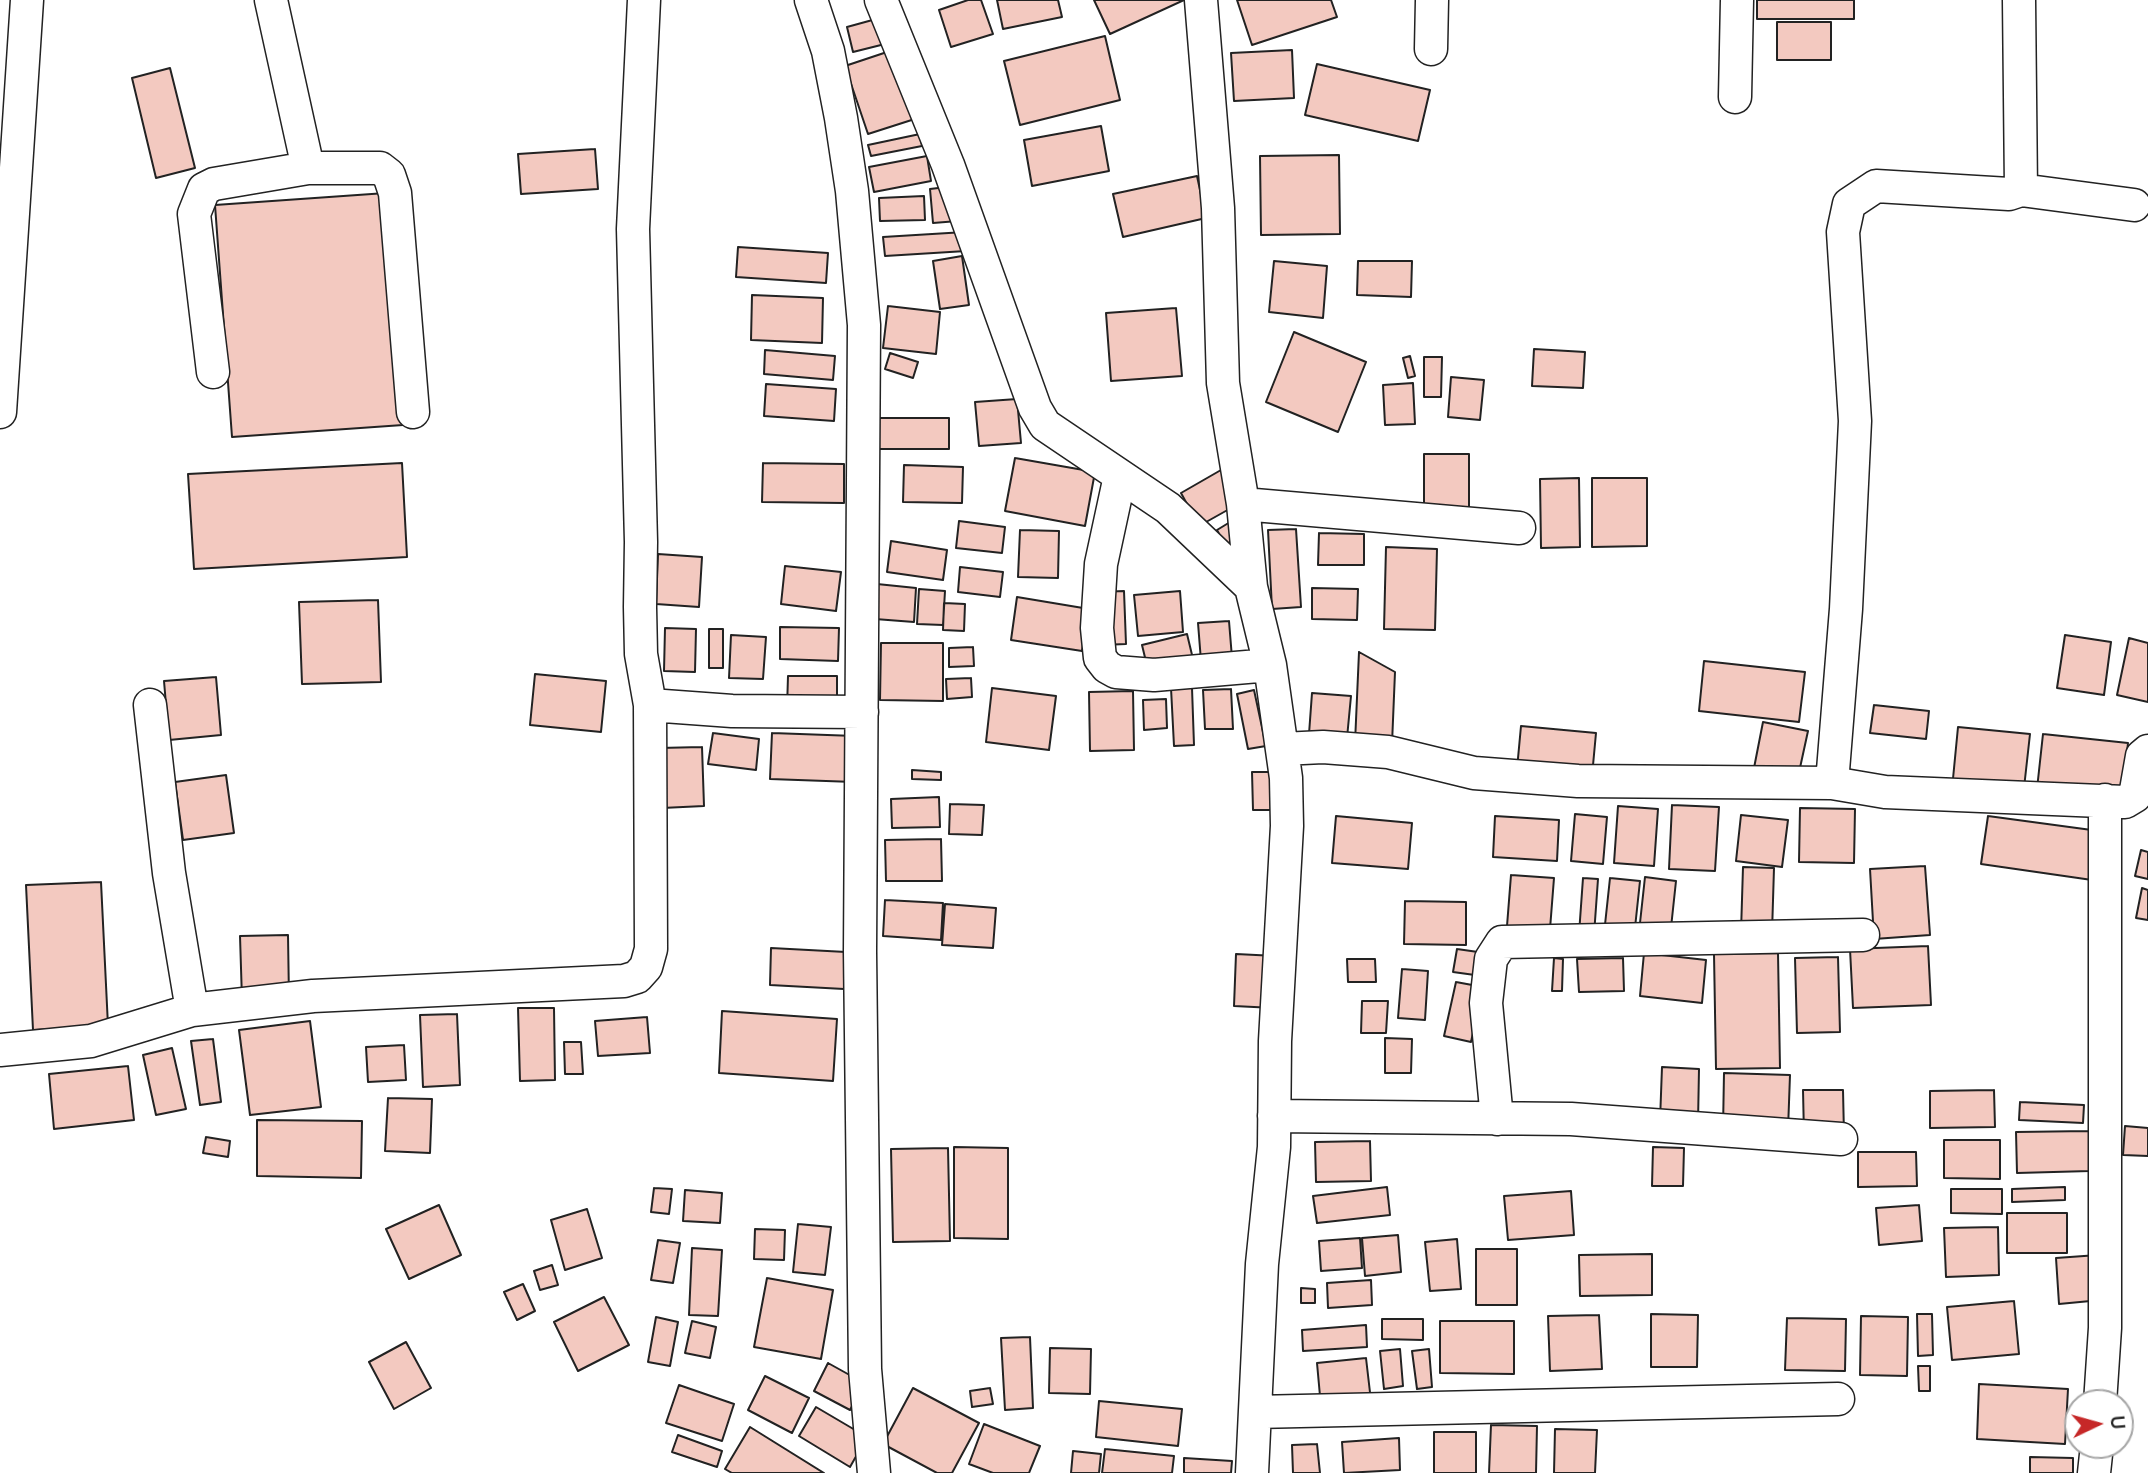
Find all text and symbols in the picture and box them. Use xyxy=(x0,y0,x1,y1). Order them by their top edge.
north arrow xyxy=(2064,1389,2134,1459)
text: U xyxy=(2104,1414,2131,1430)

